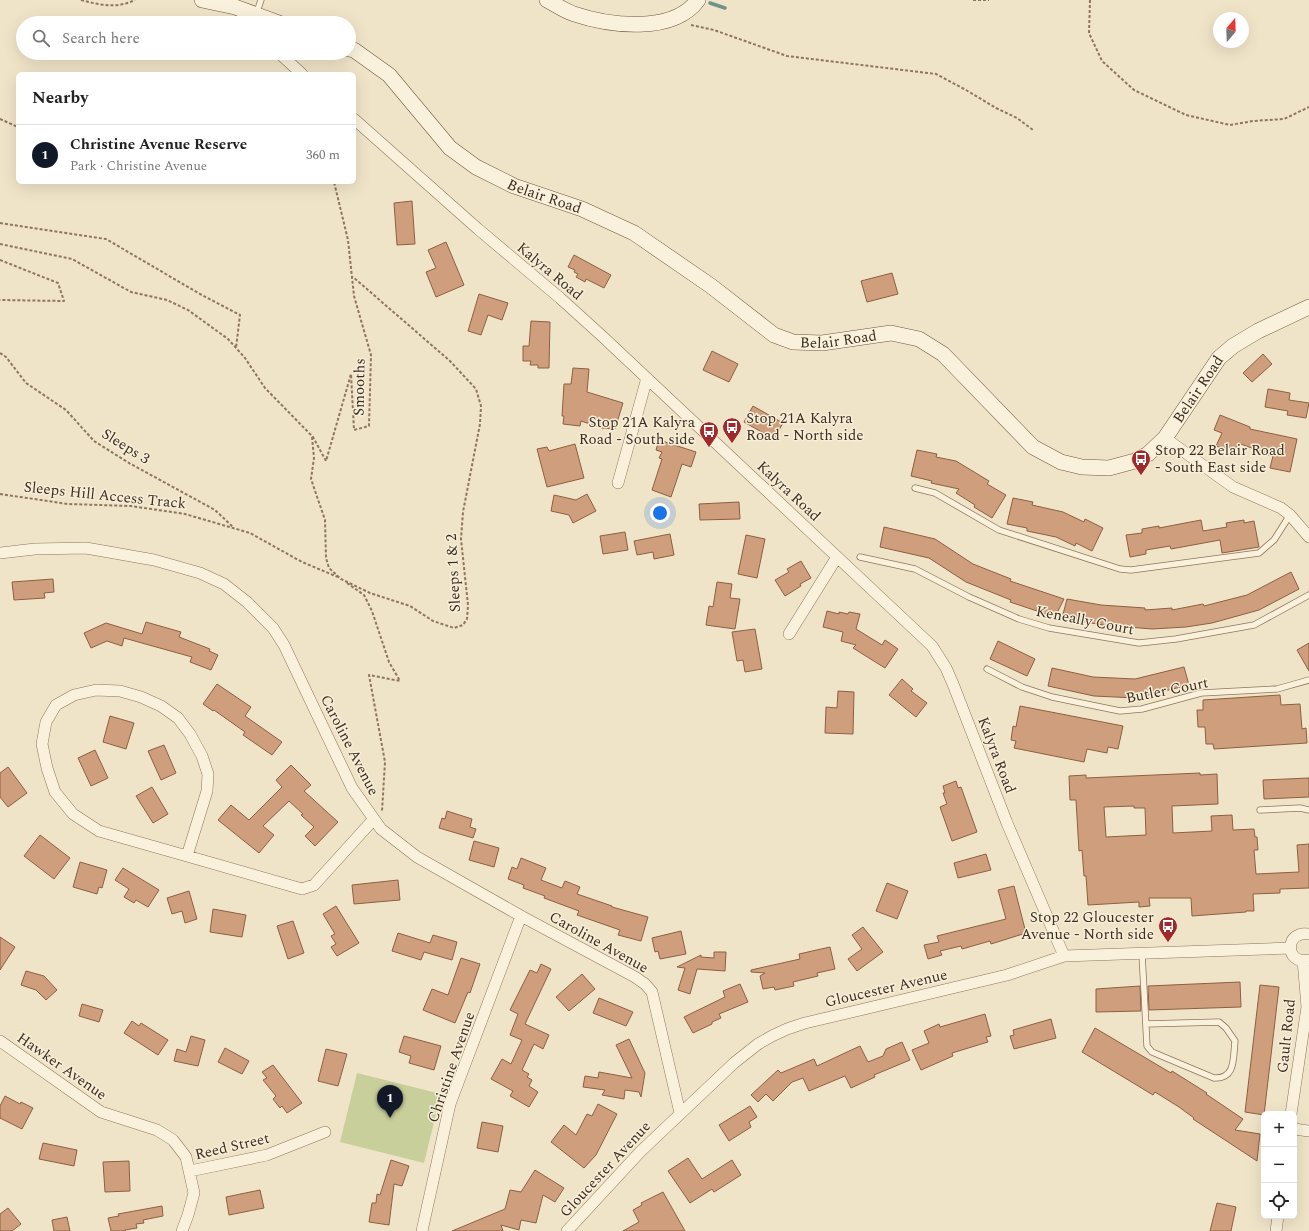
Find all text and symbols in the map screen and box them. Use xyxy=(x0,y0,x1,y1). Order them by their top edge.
north arrow xyxy=(1213,12,1249,48)
search box xyxy=(16,16,356,60)
icon: search xyxy=(30,27,52,49)
text: Search here xyxy=(62,27,140,50)
text: Nearby xyxy=(32,85,88,111)
text: Christine Avenue Reserve xyxy=(70,133,247,156)
text: 1 xyxy=(41,145,49,165)
text: 360 m xyxy=(306,145,340,165)
text: Park · Christine Avenue xyxy=(70,156,207,176)
street label: Belair Road xyxy=(503,173,585,220)
street label: Kalyra Road xyxy=(512,237,588,306)
street label: Belair Road xyxy=(799,324,878,355)
street label: Belair Road xyxy=(1167,351,1230,428)
street label: Smooths xyxy=(347,358,372,416)
place label: Stop 21A Kalyra Road - North side xyxy=(746,407,864,447)
place label: Stop 21A Kalyra Road - South side xyxy=(579,411,696,451)
bus stop icon: Stop 21A Kalyra Road - North side xyxy=(721,416,743,444)
bus stop icon: Stop 21A Kalyra Road - South side xyxy=(698,420,720,448)
street label: Sleeps 3 xyxy=(97,423,155,471)
place label: Stop 22 Belair Road - South East side xyxy=(1155,439,1285,479)
bus stop icon: Stop 22 Belair Road - South East side xyxy=(1130,448,1152,476)
street label: Kalyra Road xyxy=(751,456,826,527)
street label: Sleeps Hill Access Track xyxy=(23,476,187,515)
your location xyxy=(650,503,670,523)
street label: Sleeps 1 & 2 xyxy=(440,533,467,613)
street label: Keneally Court xyxy=(1034,600,1136,641)
street label: Butler Court xyxy=(1124,671,1210,710)
street label: Caroline Avenue xyxy=(314,691,385,800)
street label: Kalyra Road xyxy=(971,714,1022,797)
street label: Caroline Avenue xyxy=(545,906,653,979)
place label: Stop 22 Gloucester Avenue - North side xyxy=(1021,906,1154,946)
bus stop icon: Stop 22 Gloucester Avenue - North side xyxy=(1157,915,1179,943)
street label: Gloucester Avenue xyxy=(823,963,950,1014)
street label: Gault Road xyxy=(1271,998,1302,1074)
street label: Christine Avenue xyxy=(422,1009,481,1126)
street label: Hawker Avenue xyxy=(12,1027,111,1106)
pin: 1 xyxy=(377,1085,403,1118)
map controls xyxy=(1261,1111,1297,1219)
button: + xyxy=(1261,1111,1297,1147)
street label: Gloucester Avenue xyxy=(554,1116,656,1223)
street label: Reed Street xyxy=(193,1127,272,1166)
button: − xyxy=(1261,1147,1297,1183)
button: locate xyxy=(1261,1183,1297,1219)

